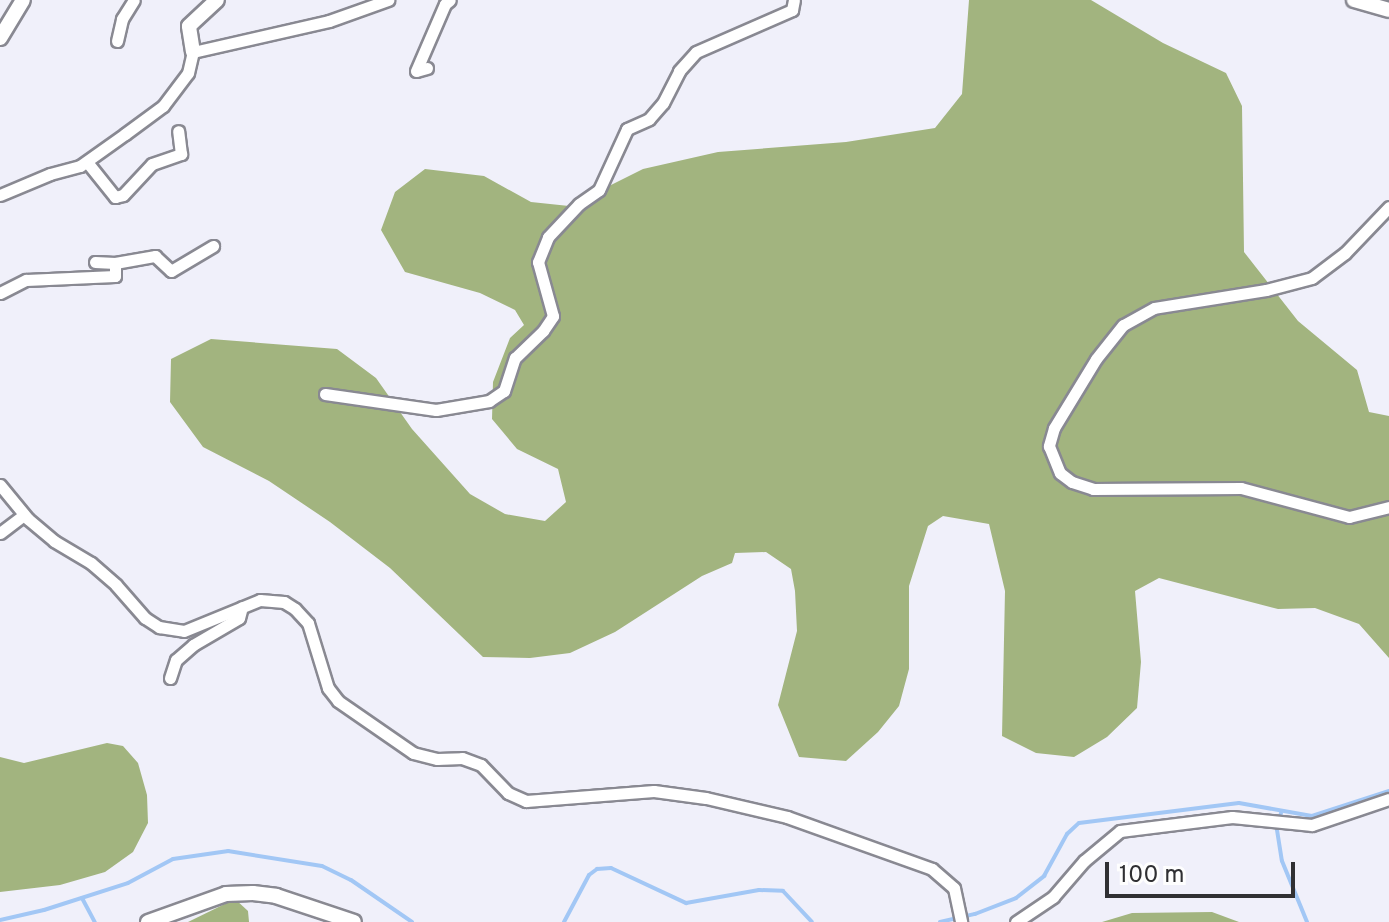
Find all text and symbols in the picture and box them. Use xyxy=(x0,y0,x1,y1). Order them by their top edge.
scale bar xyxy=(1109,846,1299,896)
text: 100 m xyxy=(1119,861,1185,891)

